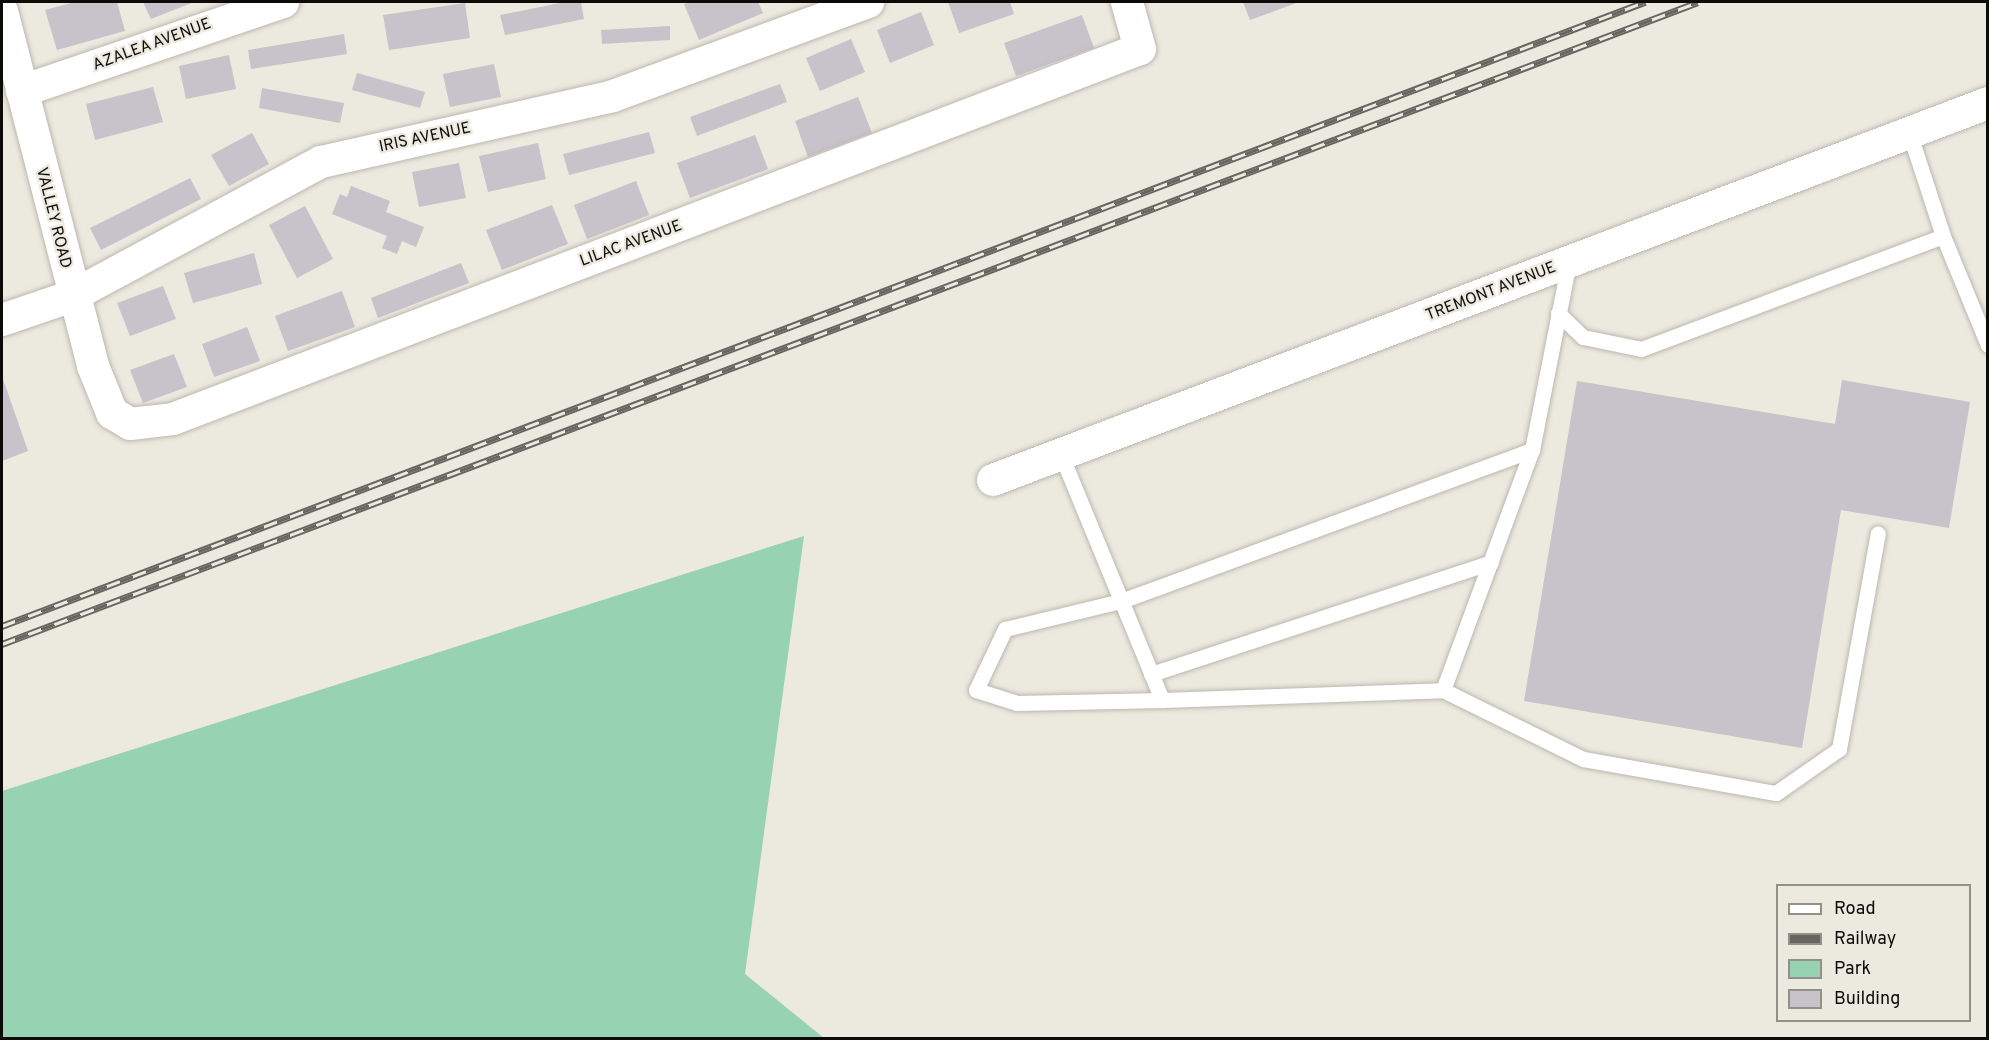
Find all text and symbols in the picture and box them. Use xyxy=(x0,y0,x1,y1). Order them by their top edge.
street label: AZALEA AVENUE xyxy=(90,14,214,76)
street label: IRIS AVENUE xyxy=(377,119,473,157)
street label: VALLEY ROAD xyxy=(31,165,75,271)
street label: LILAC AVENUE xyxy=(577,217,685,271)
street label: TREMONT AVENUE xyxy=(1423,258,1559,326)
legend xyxy=(1776,884,1971,1022)
text: Road xyxy=(1834,898,1876,921)
text: Railway xyxy=(1834,928,1896,951)
text: Park xyxy=(1834,958,1871,981)
text: Building xyxy=(1834,988,1900,1011)

